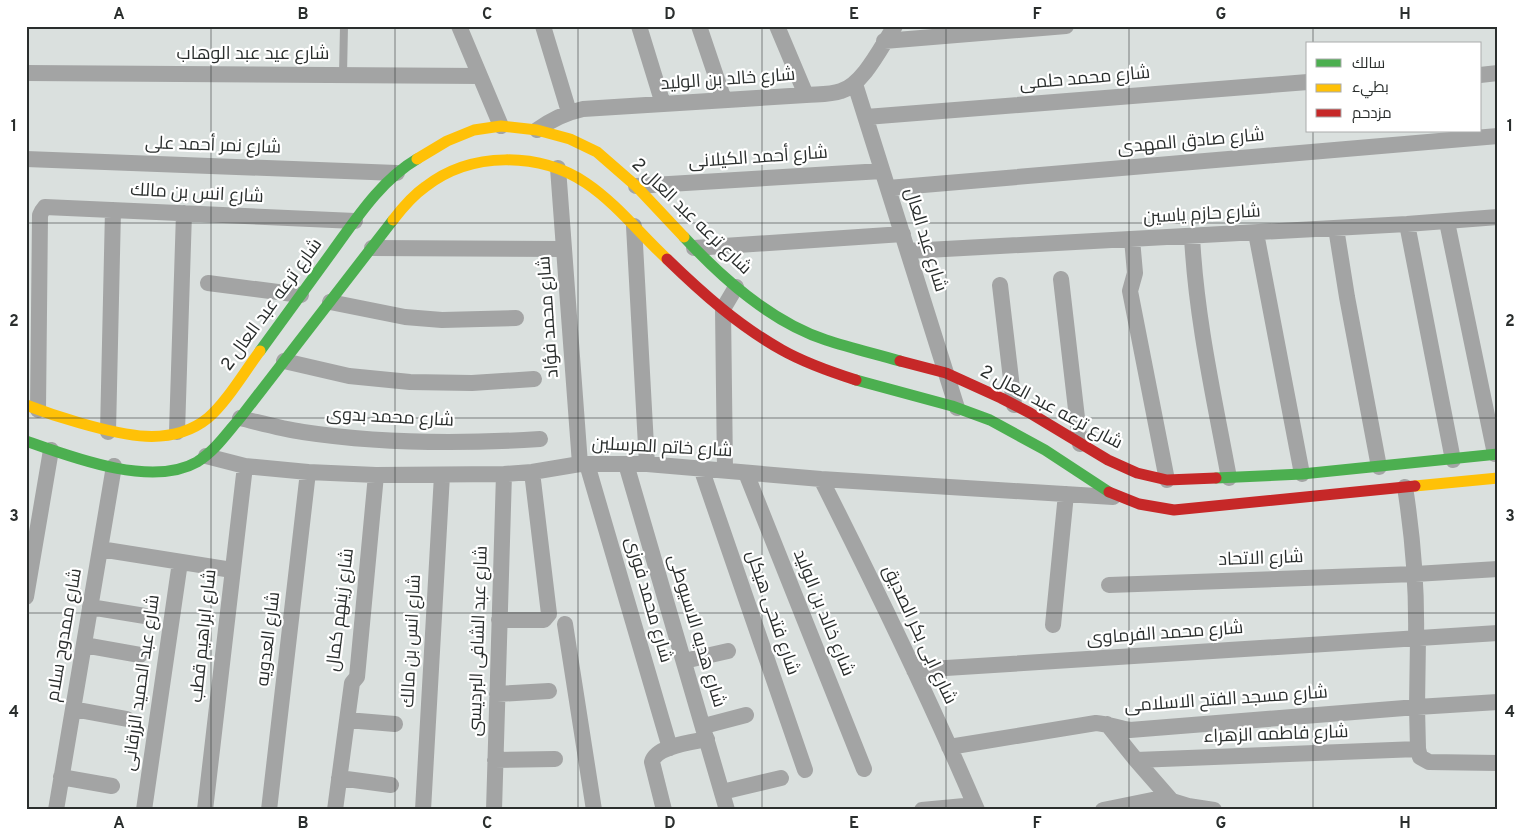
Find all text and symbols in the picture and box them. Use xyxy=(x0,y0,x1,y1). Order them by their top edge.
text: A xyxy=(113,5,125,25)
text: B xyxy=(297,5,309,25)
text: C xyxy=(482,5,492,25)
text: D xyxy=(664,5,676,25)
text: E xyxy=(849,5,859,25)
text: F xyxy=(1032,5,1042,25)
text: G xyxy=(1216,5,1226,25)
text: H xyxy=(1399,5,1411,25)
legend xyxy=(1306,42,1482,132)
street label: شارع عيد عبد الوهاب xyxy=(177,43,329,66)
text: سالك xyxy=(1352,55,1385,74)
street label: شارع محمد حلمى xyxy=(1019,62,1151,96)
street label: شارع خالد بن الوليد xyxy=(660,64,796,96)
text: بطيء xyxy=(1352,79,1389,99)
text: مزدحم xyxy=(1352,105,1392,124)
text: 1 xyxy=(11,117,17,137)
text: 1 xyxy=(1507,117,1513,137)
street label: شارع صادق المهدى xyxy=(1117,124,1265,160)
street label: شارع نمر أحمد على xyxy=(145,131,281,160)
street label: شارع أحمد الكيلانى xyxy=(687,141,828,174)
street label: شارع ترعه عبد العال 2 xyxy=(626,154,756,280)
street label: شارع انس بن مالك xyxy=(130,179,264,209)
street label: شارع عبد العال xyxy=(898,185,952,295)
street label: شارع حازم ياسين xyxy=(1143,200,1261,230)
street label: شارع ترعه عبد العال 2 xyxy=(216,234,328,376)
street label: شارع محمد فؤاد xyxy=(533,255,565,379)
text: 2 xyxy=(9,312,19,332)
text: 2 xyxy=(1505,312,1515,332)
street label: شارع ترعه عبد العال 2 xyxy=(976,361,1126,455)
street label: شارع محمد بدوى xyxy=(326,403,454,433)
street label: شارع خاتم المرسلين xyxy=(591,433,733,463)
text: 3 xyxy=(9,507,19,527)
text: 3 xyxy=(1505,507,1515,527)
street label: شارع محمد فوزى xyxy=(619,534,677,666)
street label: شارع عبد الشافى البرديسى xyxy=(464,545,494,737)
street label: شارع خالد بن الوليد xyxy=(787,546,859,680)
street label: شارع الاتحاد xyxy=(1218,546,1304,572)
street label: شارع زينهم كمال xyxy=(322,547,360,673)
street label: شارع فتحى هيكل xyxy=(740,548,804,678)
street label: شارع هديه الاسيوطى xyxy=(662,552,730,710)
street label: شارع ابى بكر الصديق xyxy=(877,562,961,708)
street label: شارع ممدوح سلام xyxy=(42,566,88,704)
street label: شارع ابراهيم قطب xyxy=(186,568,222,704)
street label: شارع انس بن مالك xyxy=(397,574,427,708)
street label: شارع العدويه xyxy=(252,590,286,688)
street label: شارع عبد الحميد الزرقانى xyxy=(118,593,166,773)
street label: شارع محمد الفرماوى xyxy=(1086,617,1244,651)
street label: شارع مسجد الفتح الاسلامى xyxy=(1124,681,1328,719)
text: 4 xyxy=(9,703,19,723)
text: 4 xyxy=(1505,703,1515,723)
street label: شارع فاطمه الزهراء xyxy=(1203,721,1349,749)
text: A xyxy=(113,814,125,834)
text: B xyxy=(297,814,309,834)
text: C xyxy=(482,814,492,834)
text: D xyxy=(664,814,676,834)
text: E xyxy=(849,814,859,834)
text: F xyxy=(1032,814,1042,834)
text: G xyxy=(1216,814,1226,834)
text: H xyxy=(1399,814,1411,834)

